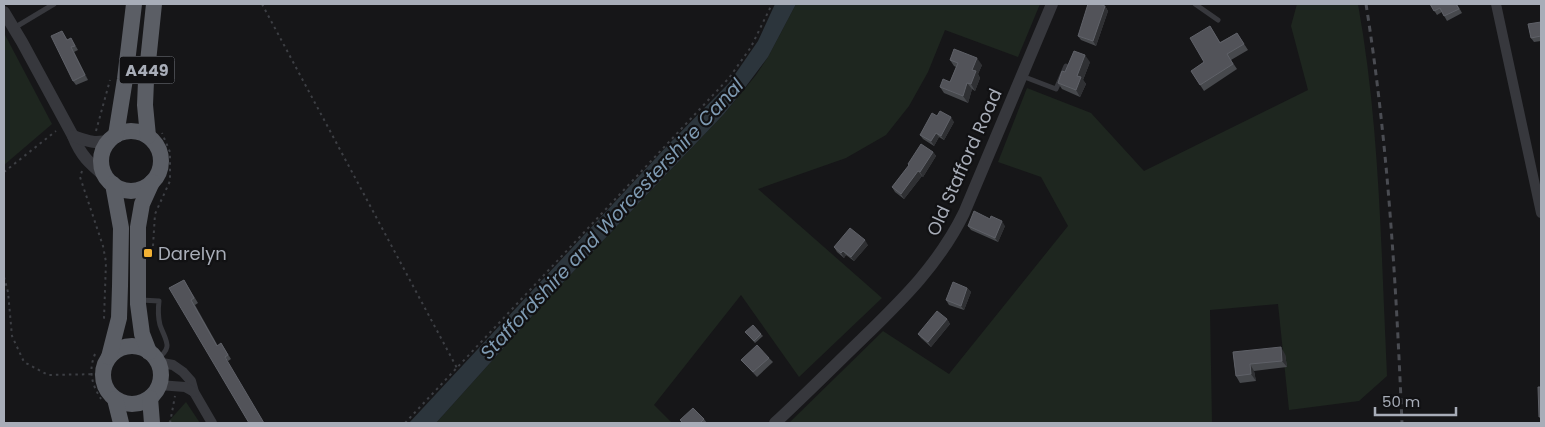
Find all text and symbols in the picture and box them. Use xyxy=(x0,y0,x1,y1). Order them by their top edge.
road number: A449 xyxy=(120,56,174,84)
water label: Staffordshire and Worcestershire Canal xyxy=(474,72,750,366)
street label: Old Stafford Road xyxy=(920,84,1008,240)
place label: Darelyn xyxy=(158,241,227,266)
marker: Darelyn xyxy=(142,247,154,259)
scale bar xyxy=(1375,384,1456,416)
text: 50 m xyxy=(1382,391,1420,412)

